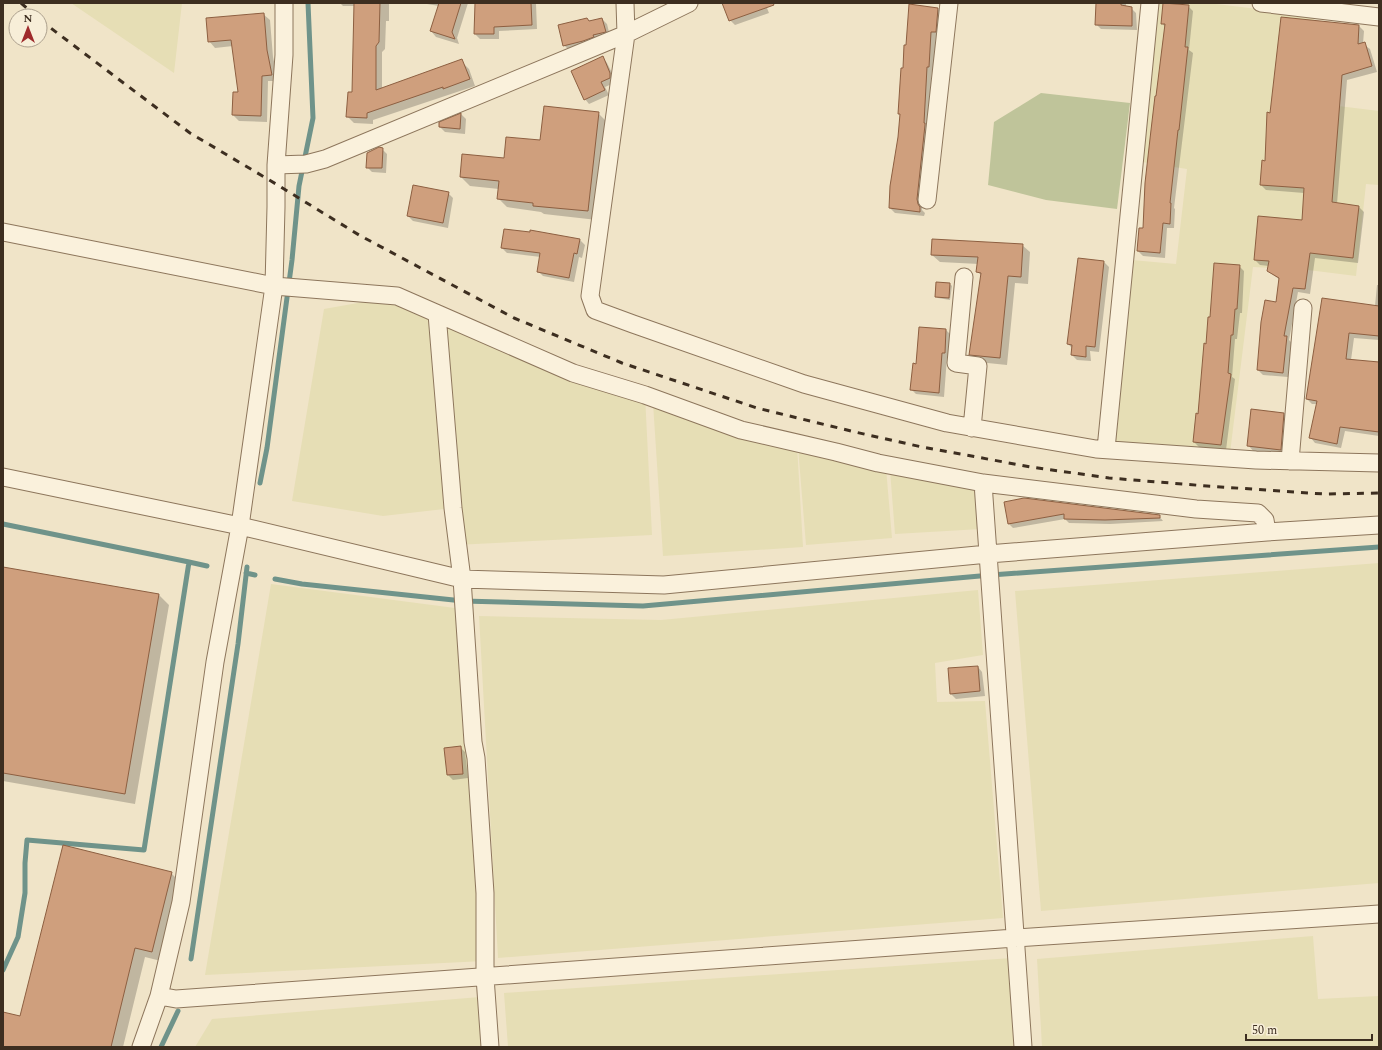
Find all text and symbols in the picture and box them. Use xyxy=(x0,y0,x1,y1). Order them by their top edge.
north arrow xyxy=(8,8,48,48)
text: N xyxy=(24,10,33,27)
scale bar xyxy=(1246,1016,1372,1042)
text: 50 m xyxy=(1252,1021,1277,1040)

